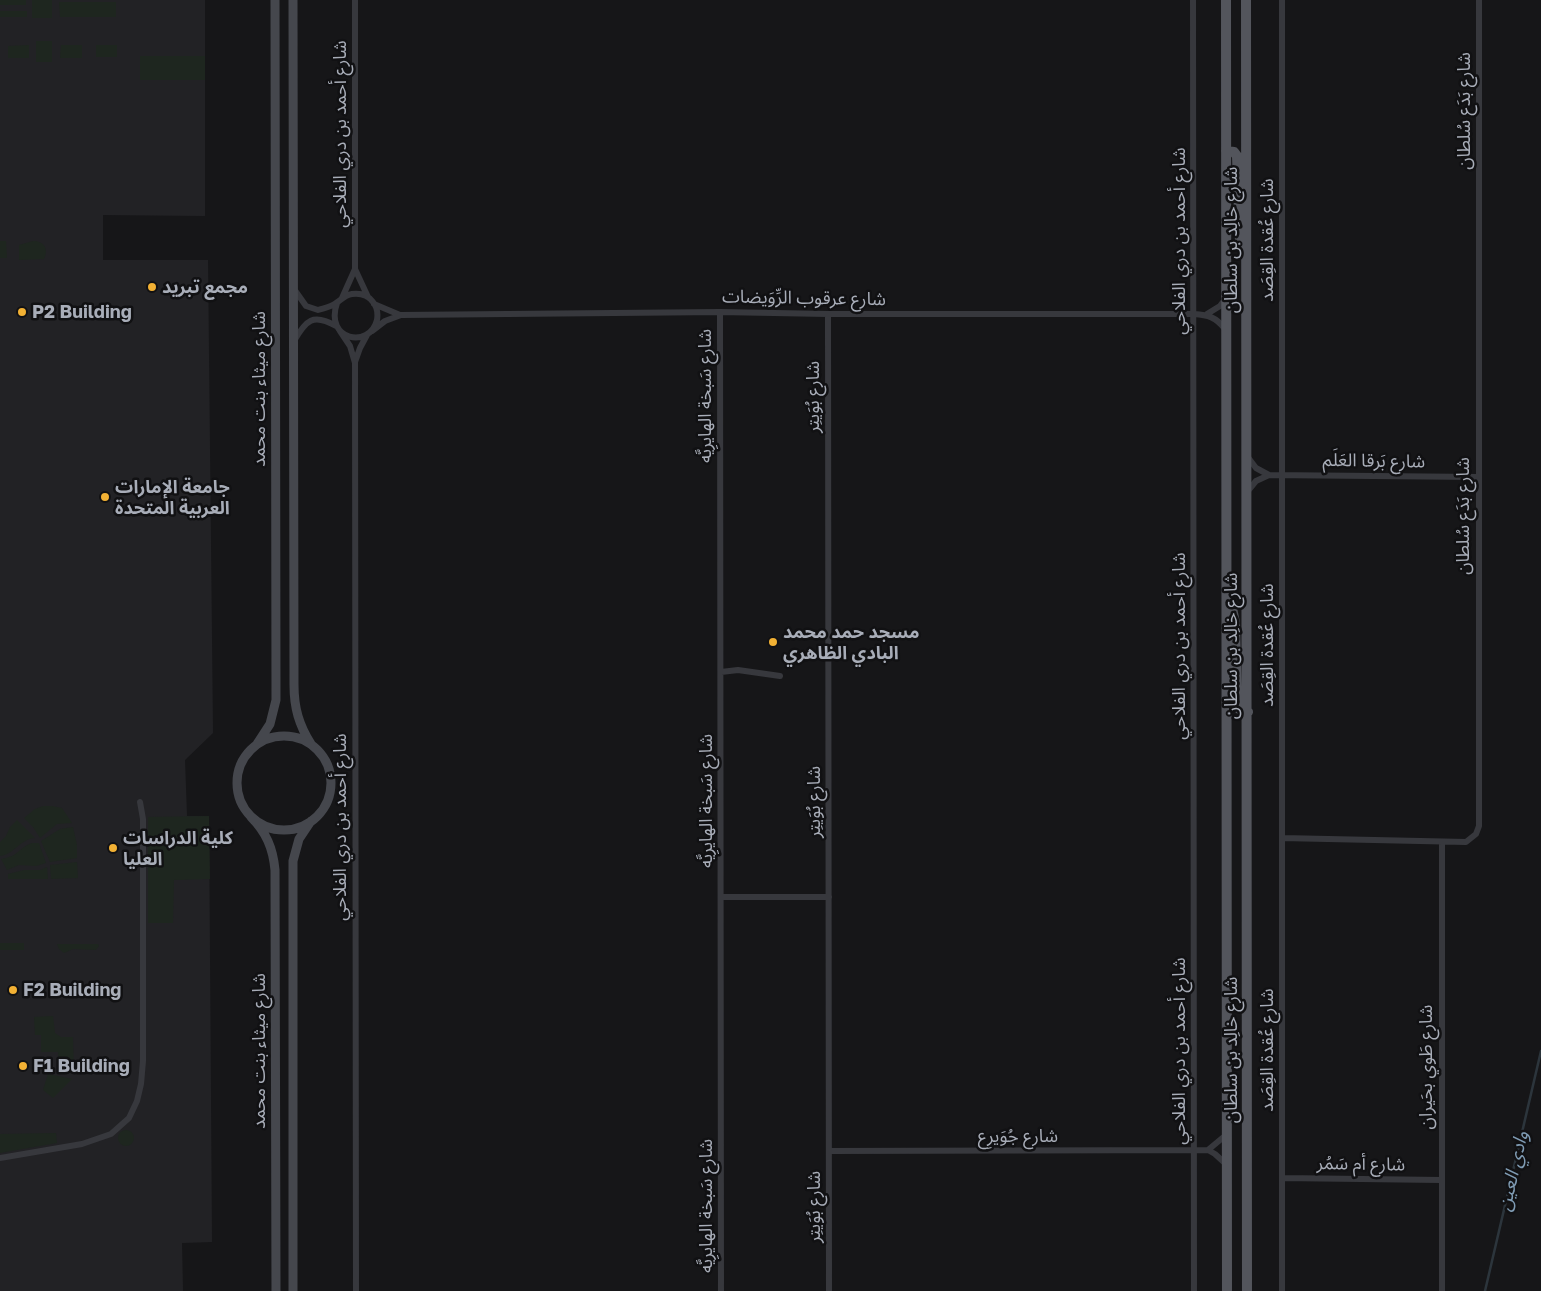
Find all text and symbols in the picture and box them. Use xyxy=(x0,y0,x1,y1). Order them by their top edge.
street label: شارع أحمد بن دري الفلاحي xyxy=(329,40,351,228)
street label: شارع بَدَع سُلطان xyxy=(1453,52,1475,170)
street label: شارع أحمد بن دري الفلاحي xyxy=(1168,147,1190,335)
street label: شارع خالِد بن سلطان xyxy=(1220,167,1242,313)
street label: شارع عُقدة القِصَد xyxy=(1256,178,1278,302)
place label: مجمع تبريد xyxy=(162,276,248,298)
marker: مجمع تبريد xyxy=(146,281,158,293)
street label: شارع عرقوب الرِّوَيضات xyxy=(722,286,886,310)
place label: P2 Building xyxy=(32,301,132,323)
marker: P2 Building xyxy=(16,306,28,318)
street label: شارع ميثاء بنت محمد xyxy=(248,311,270,467)
street label: شارع سَبخة الهايرِيَّه xyxy=(694,329,716,463)
street label: شارع بُوَيتِر xyxy=(802,361,824,433)
street label: شارع بَرقا العَلَم xyxy=(1322,449,1426,473)
street label: شارع بَدَع سُلطان xyxy=(1452,457,1474,575)
place label: جامعة الإمارات العربية المتحدة xyxy=(115,476,230,518)
marker: جامعة الإمارات العربية المتحدة xyxy=(99,491,111,503)
street label: شارع أحمد بن دري الفلاحي xyxy=(1168,552,1190,740)
street label: شارع خالِد بن سلطان xyxy=(1220,573,1242,719)
street label: شارع عُقدة القِصَد xyxy=(1256,583,1278,707)
place label: مسجد حمد محمد البادي الظاهري xyxy=(783,621,919,664)
marker: مسجد حمد محمد البادي الظاهري xyxy=(767,636,779,648)
street label: شارع أحمد بن دري الفلاحي xyxy=(329,733,351,921)
street label: شارع سَبخة الهايرِيَّه xyxy=(695,734,717,868)
street label: شارع بُوَيتِر xyxy=(803,766,825,838)
place label: كلية الدراسات العليا xyxy=(123,827,233,870)
marker: كلية الدراسات العليا xyxy=(107,842,119,854)
street label: شارع أحمد بن دري الفلاحي xyxy=(1168,957,1190,1145)
street label: شارع ميثاء بنت محمد xyxy=(248,973,270,1129)
street label: شارع خالِد بن سلطان xyxy=(1220,977,1242,1123)
place label: F2 Building xyxy=(23,979,121,1001)
marker: F2 Building xyxy=(7,984,19,996)
street label: شارع عُقدة القِصَد xyxy=(1256,988,1278,1112)
street label: شارع طَوي بحَيران xyxy=(1415,1005,1437,1129)
place label: F1 Building xyxy=(33,1055,130,1077)
marker: F1 Building xyxy=(17,1060,29,1072)
street label: شارع جُوَيرِع xyxy=(978,1125,1058,1147)
water label: وادي العين xyxy=(1493,1129,1533,1213)
street label: شارع سَبخة الهايرِيَّه xyxy=(695,1139,717,1273)
street label: شارع أم سَمُر xyxy=(1316,1152,1406,1176)
street label: شارع بُوَيتِر xyxy=(803,1171,825,1243)

